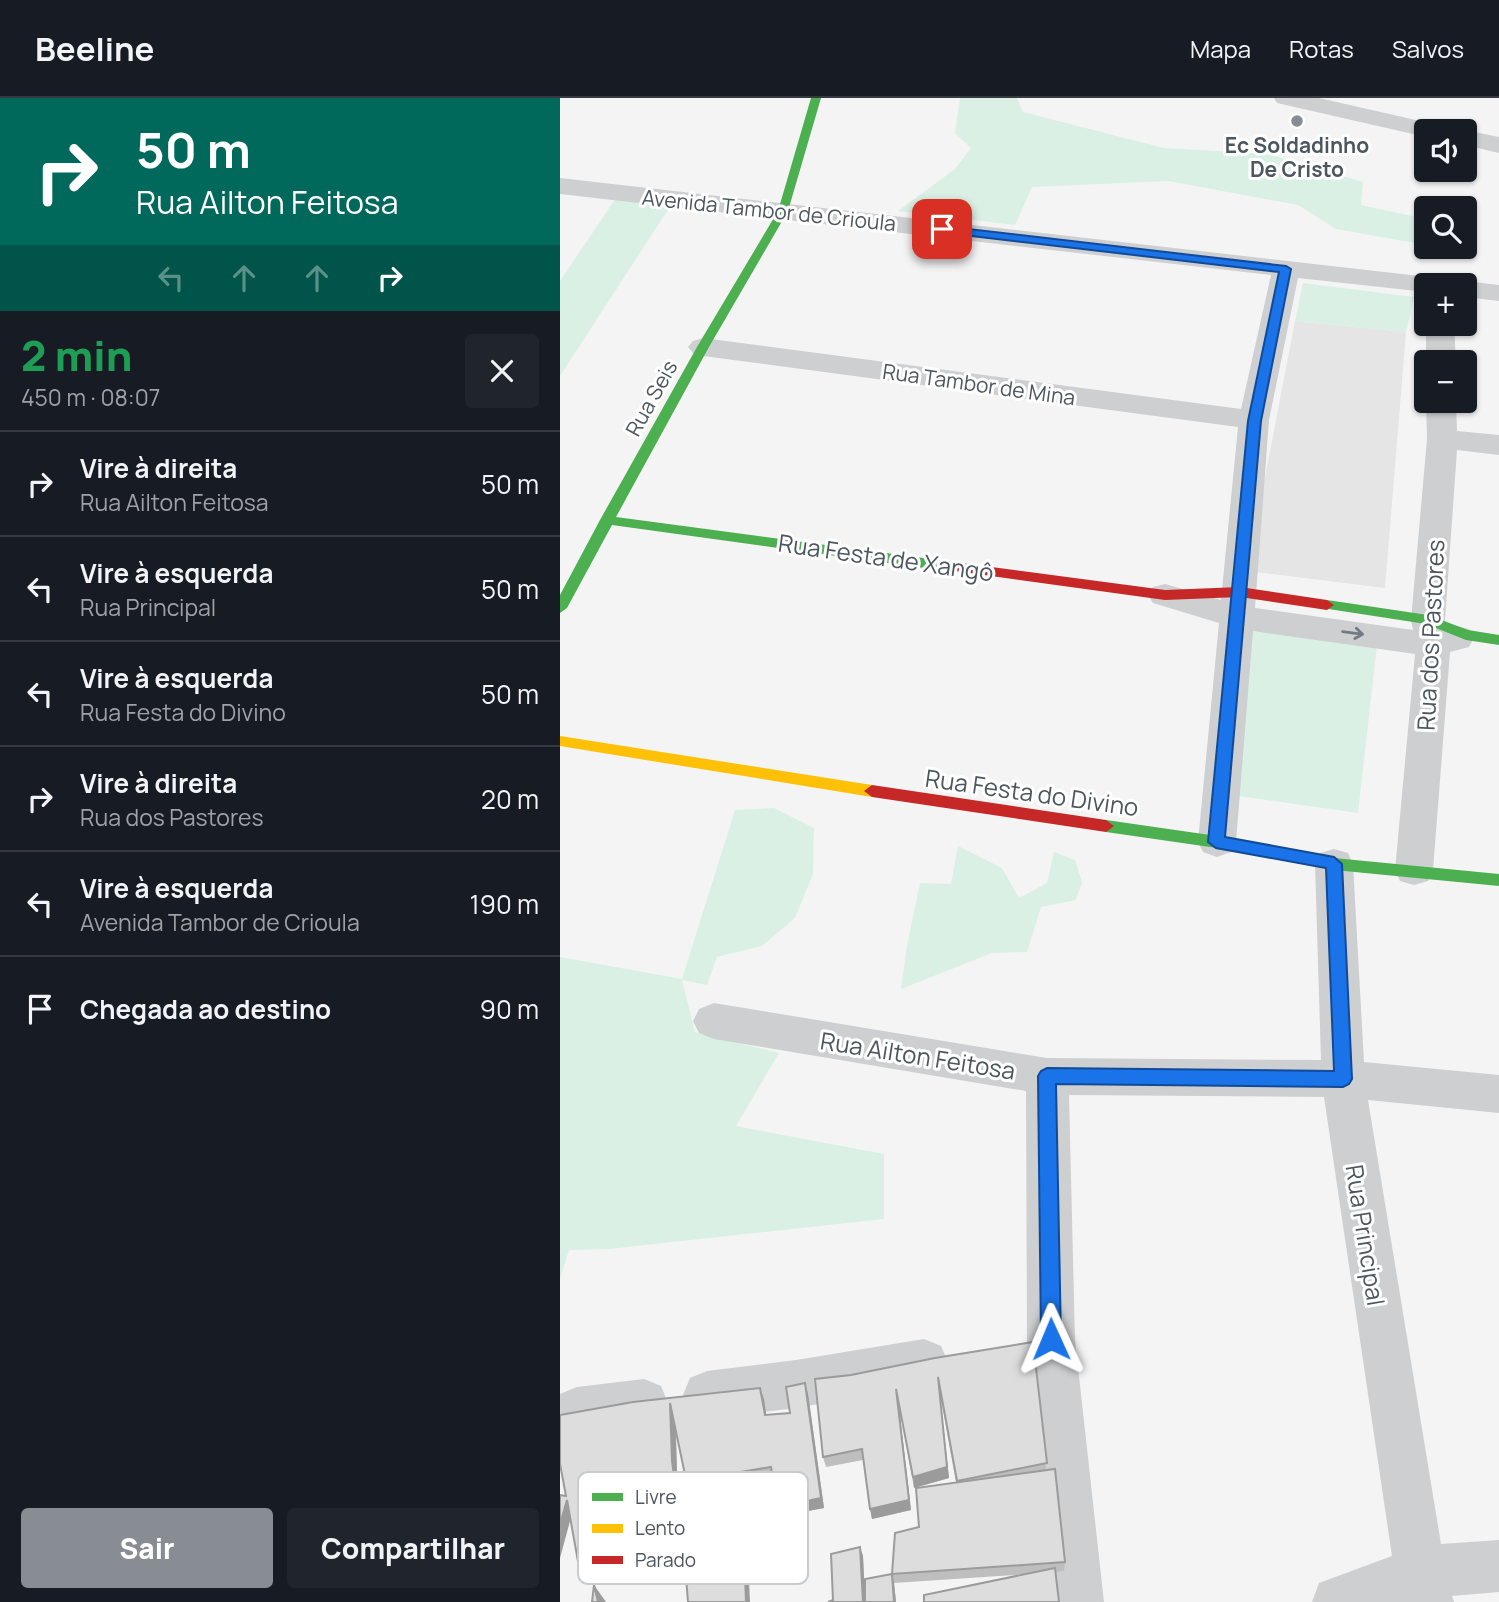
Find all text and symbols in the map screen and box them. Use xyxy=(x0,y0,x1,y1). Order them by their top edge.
text: Beeline xyxy=(35,26,154,71)
text: Mapa xyxy=(1190,32,1251,65)
text: Rotas xyxy=(1289,32,1354,65)
text: Salvos xyxy=(1392,32,1464,65)
marker: Ec Soldadinho De Cristo xyxy=(1289,113,1305,129)
text: 50 m xyxy=(136,116,251,183)
map controls xyxy=(1414,119,1477,413)
button: sound xyxy=(1414,119,1477,182)
icon: right xyxy=(21,126,112,217)
place label: Ec Soldadinho De Cristo xyxy=(1225,131,1369,183)
text: Rua Ailton Feitosa xyxy=(136,180,398,224)
street label: Avenida Tambor de Crioula xyxy=(641,183,897,237)
button: search xyxy=(1414,196,1477,259)
pin xyxy=(912,199,972,259)
icon: arrive xyxy=(923,210,961,248)
icon: left xyxy=(152,259,190,297)
icon: ahead xyxy=(225,259,263,297)
icon: ahead xyxy=(298,259,336,297)
icon: right xyxy=(371,259,409,297)
button: + xyxy=(1414,273,1477,336)
text: 2 min xyxy=(21,326,132,384)
button: close xyxy=(465,334,539,408)
button: − xyxy=(1414,350,1477,413)
street label: Rua Seis xyxy=(619,355,683,441)
street label: Rua Tambor de Mina xyxy=(881,357,1077,411)
text: 450 m · 08:07 xyxy=(21,381,160,413)
text: Vire à direita xyxy=(80,450,237,486)
icon: right xyxy=(21,465,59,503)
text: 50 m xyxy=(481,466,539,502)
text: Rua Ailton Feitosa xyxy=(80,486,269,518)
street label: Rua Festa de Xangô xyxy=(776,526,996,588)
street label: Rua dos Pastores xyxy=(1409,539,1451,731)
text: Vire à esquerda xyxy=(80,555,273,591)
icon: left xyxy=(21,570,59,608)
text: 50 m xyxy=(481,571,539,607)
text: Rua Principal xyxy=(80,591,216,623)
one-way arrow xyxy=(1341,627,1364,640)
text: Vire à esquerda xyxy=(80,660,273,696)
icon: left xyxy=(21,675,59,713)
text: 50 m xyxy=(481,676,539,712)
text: Rua Festa do Divino xyxy=(80,696,286,728)
street label: Rua Festa do Divino xyxy=(923,761,1141,823)
text: Vire à direita xyxy=(80,765,237,801)
icon: right xyxy=(21,780,59,818)
text: 20 m xyxy=(481,781,539,817)
text: Rua dos Pastores xyxy=(80,801,263,833)
text: Vire à esquerda xyxy=(80,870,273,906)
icon: left xyxy=(21,885,59,923)
text: 190 m xyxy=(470,886,539,922)
text: Avenida Tambor de Crioula xyxy=(80,906,360,938)
icon: arrive xyxy=(21,990,59,1028)
text: Chegada ao destino xyxy=(80,991,331,1027)
text: 90 m xyxy=(480,991,539,1027)
street label: Rua Ailton Feitosa xyxy=(818,1023,1018,1087)
street label: Rua Principal xyxy=(1339,1162,1393,1308)
position arrow xyxy=(1014,1302,1088,1376)
legend xyxy=(578,1472,808,1584)
text: Livre xyxy=(635,1484,677,1510)
button: Sair xyxy=(21,1508,273,1588)
button: Compartilhar xyxy=(287,1508,539,1588)
text: Lento xyxy=(635,1515,685,1541)
text: Parado xyxy=(635,1547,696,1573)

